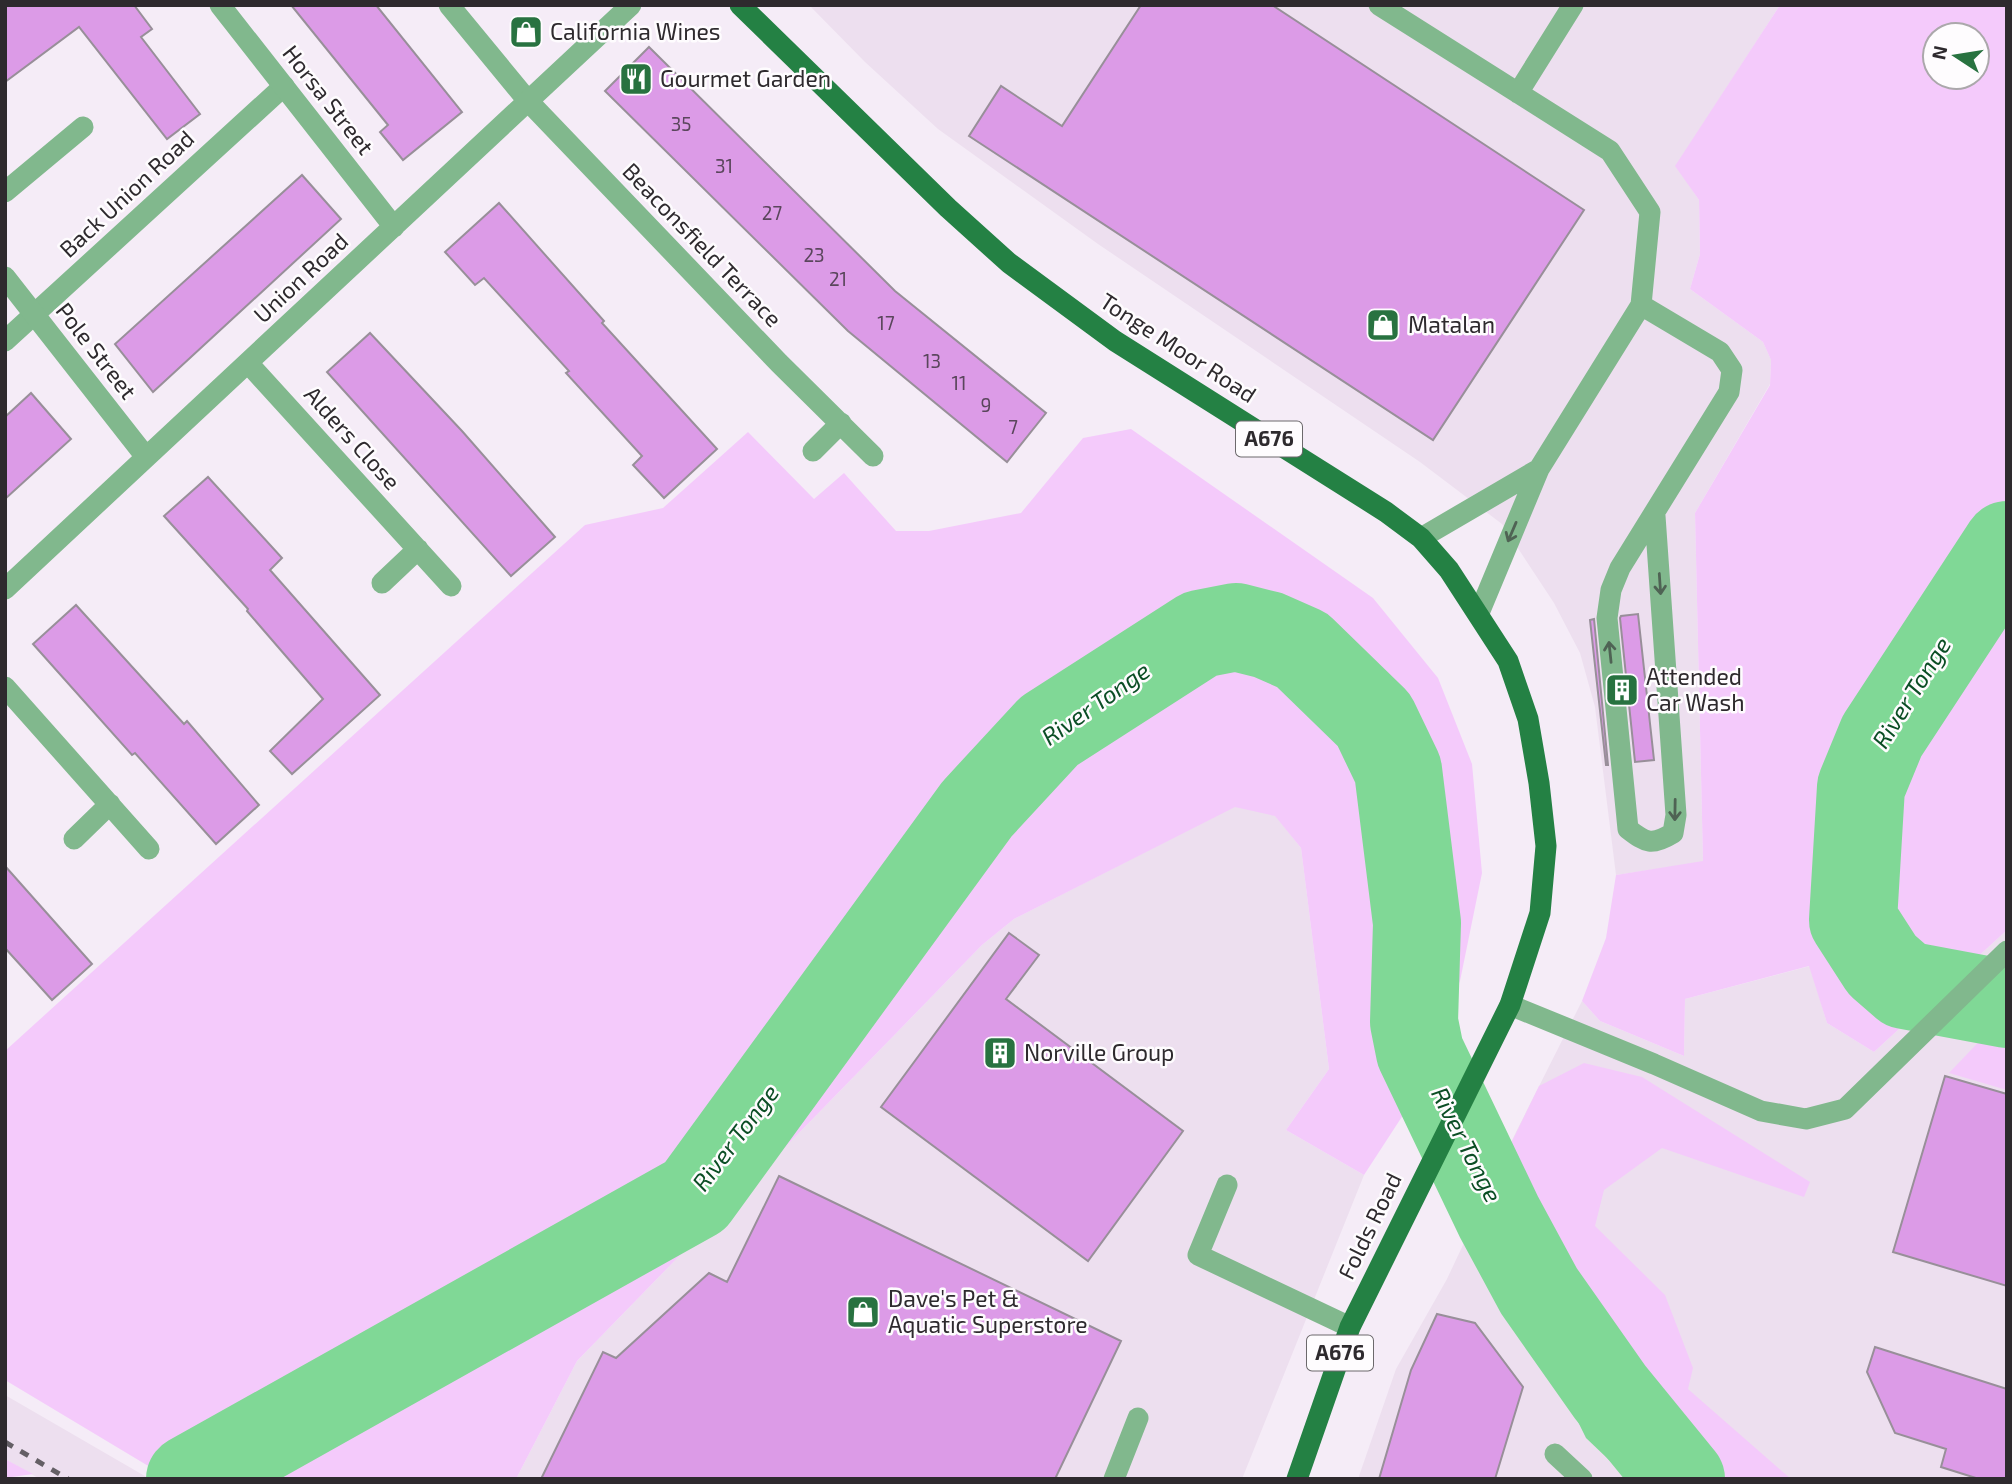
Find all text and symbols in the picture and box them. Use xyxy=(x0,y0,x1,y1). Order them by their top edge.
shop icon: California Wines xyxy=(507,13,545,51)
place label: California Wines xyxy=(550,17,721,45)
north arrow xyxy=(1921,21,1991,91)
street label: Horsa Street xyxy=(277,39,380,160)
text: N xyxy=(1926,43,1952,61)
restaurant icon: Gourmet Garden xyxy=(617,60,655,98)
place label: Gourmet Garden xyxy=(660,64,831,92)
house number: 35 xyxy=(671,112,691,135)
street label: Back Union Road xyxy=(53,124,199,263)
house number: 31 xyxy=(715,154,733,177)
street label: Beaconsfield Terrace xyxy=(617,157,788,332)
house number: 27 xyxy=(762,201,782,224)
street label: Union Road xyxy=(247,226,353,328)
house number: 23 xyxy=(803,243,825,266)
house number: 21 xyxy=(829,267,847,290)
street label: Tonge Moor Road xyxy=(1095,286,1262,408)
street label: Pole Street xyxy=(50,297,143,404)
shop icon: Matalan xyxy=(1364,306,1402,344)
place label: Matalan xyxy=(1408,310,1495,338)
house number: 17 xyxy=(877,311,895,334)
house number: 13 xyxy=(923,349,941,372)
house number: 11 xyxy=(951,371,967,394)
street label: Alders Close xyxy=(299,380,407,495)
house number: 9 xyxy=(981,393,991,416)
house number: 7 xyxy=(1008,415,1018,438)
road number: A676 xyxy=(1236,422,1302,457)
one-way arrow xyxy=(1505,521,1518,542)
one-way arrow xyxy=(1653,572,1666,595)
water label: River Tonge xyxy=(1865,631,1956,753)
one-way arrow xyxy=(1603,641,1616,664)
water label: River Tonge xyxy=(1035,655,1155,751)
place label: Attended Car Wash xyxy=(1646,662,1745,716)
building icon: Attended Car Wash xyxy=(1603,671,1641,709)
one-way arrow xyxy=(1668,799,1682,822)
building icon: Norville Group xyxy=(981,1034,1019,1072)
place label: Norville Group xyxy=(1024,1038,1174,1066)
water label: River Tonge xyxy=(685,1078,784,1196)
water label: River Tonge xyxy=(1426,1082,1509,1207)
street label: Folds Road xyxy=(1331,1168,1407,1283)
place label: Dave's Pet & Aquatic Superstore xyxy=(888,1284,1088,1338)
shop icon: Dave's Pet & Aquatic Superstore xyxy=(844,1293,882,1331)
road number: A676 xyxy=(1307,1336,1373,1370)

